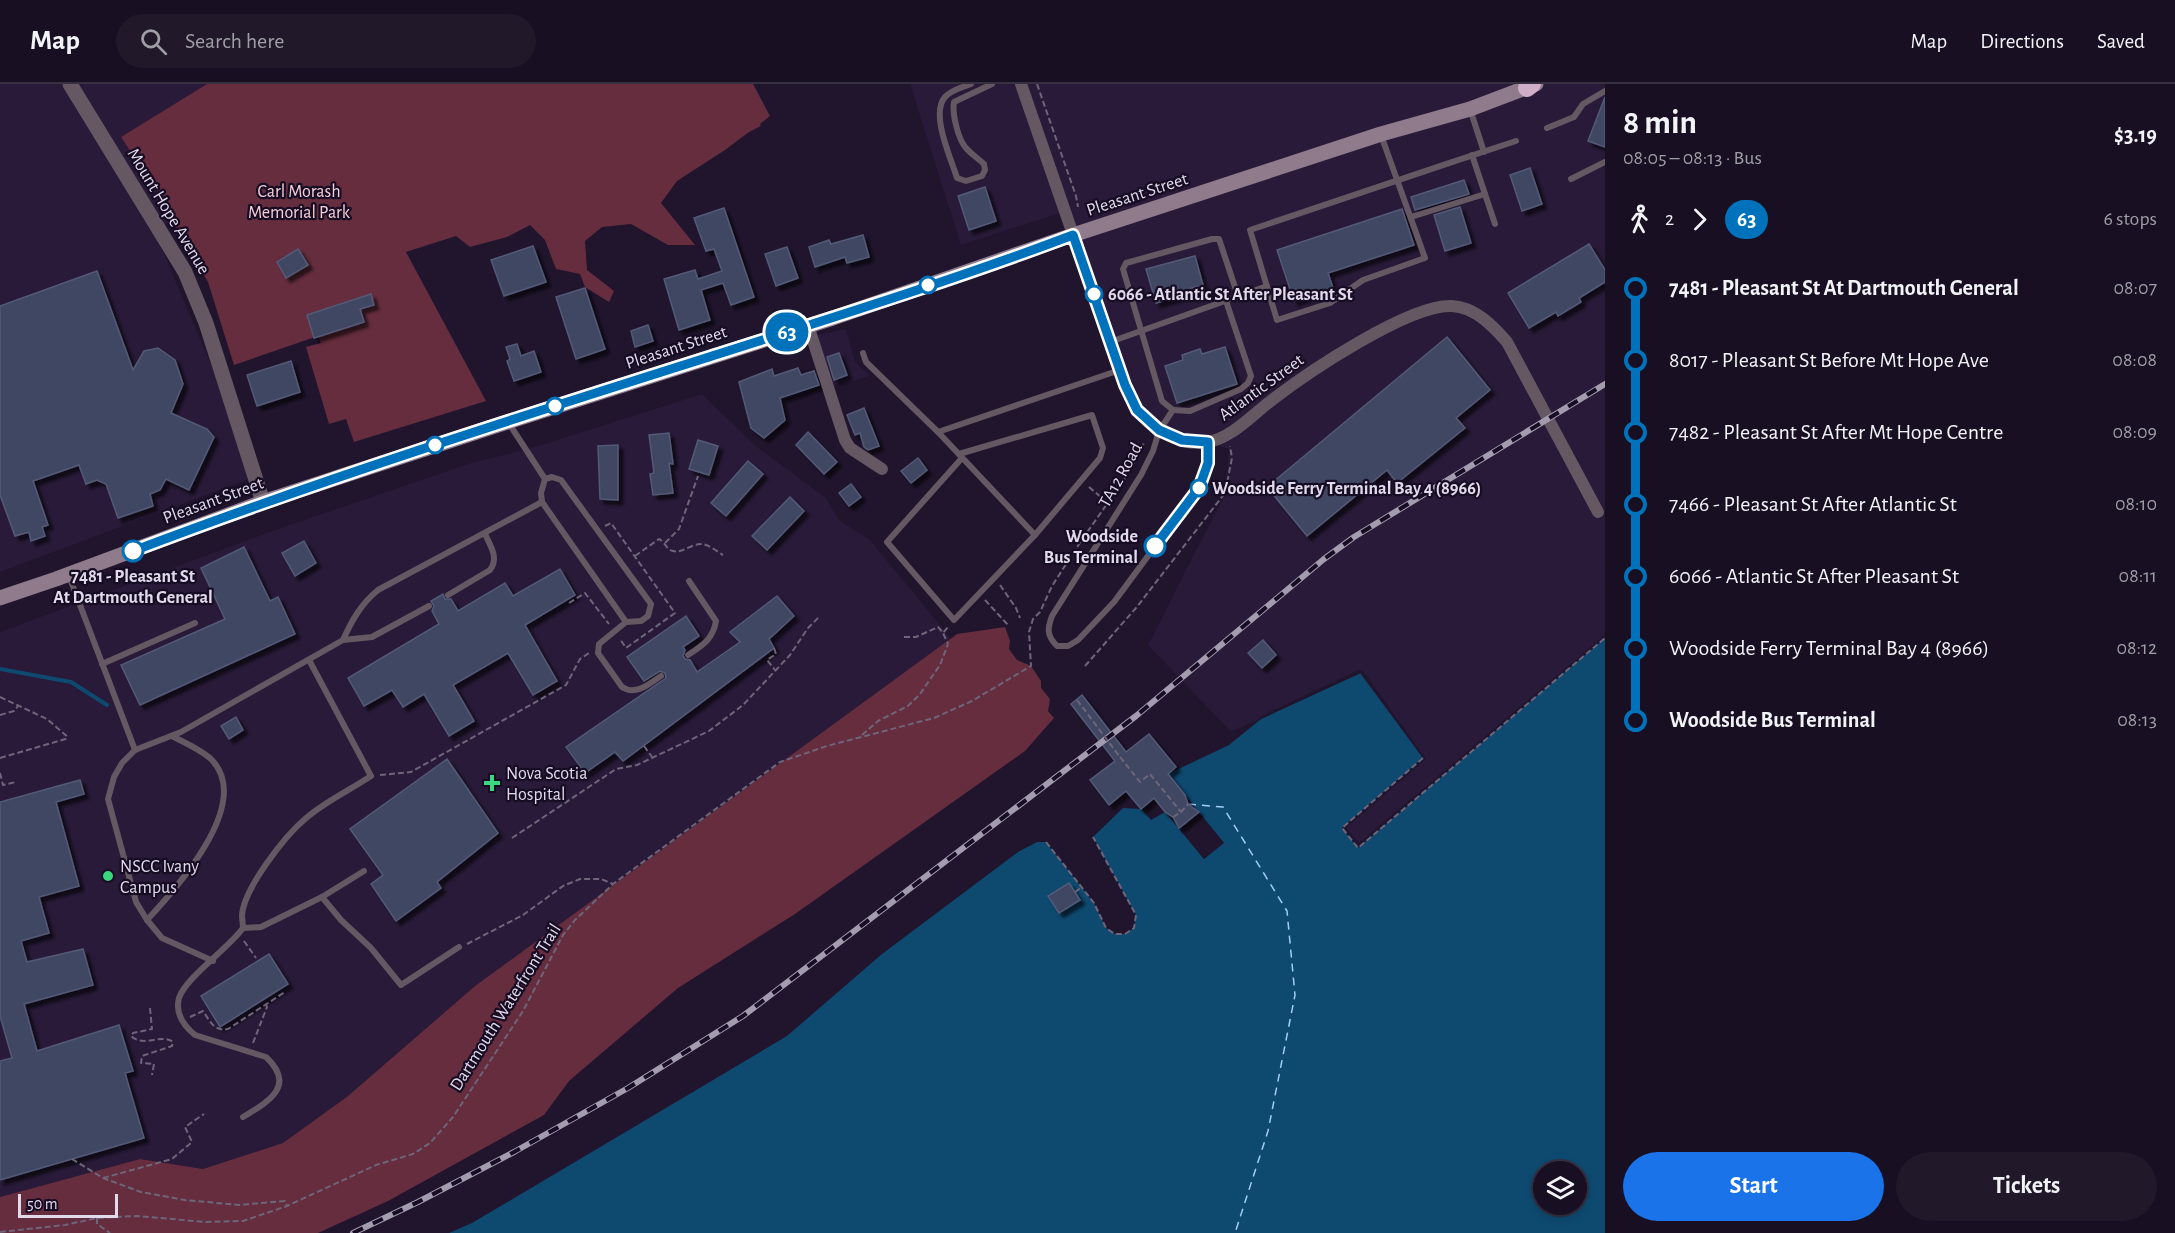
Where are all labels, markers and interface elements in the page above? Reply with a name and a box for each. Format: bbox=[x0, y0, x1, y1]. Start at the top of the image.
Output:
search box bbox=[116, 14, 536, 68]
icon: search bbox=[137, 25, 170, 58]
text: Map bbox=[30, 27, 80, 55]
text: Search here bbox=[185, 30, 284, 52]
text: Map bbox=[1911, 31, 1947, 52]
text: Directions bbox=[1980, 31, 2064, 52]
text: Saved bbox=[2097, 31, 2145, 52]
text: 8 min bbox=[1623, 107, 1697, 140]
text: $3.19 bbox=[2114, 124, 2157, 146]
street label: Mount Hope Avenue bbox=[124, 145, 213, 278]
text: 08:05 – 08:13 · Bus bbox=[1623, 148, 1762, 168]
street label: Pleasant Street bbox=[1084, 170, 1191, 220]
park label: Carl Morash Memorial Park bbox=[248, 183, 351, 222]
icon: walk bbox=[1623, 203, 1656, 236]
icon: forward bbox=[1683, 203, 1716, 236]
text: 2 bbox=[1665, 209, 1674, 229]
text: 63 bbox=[1737, 209, 1756, 230]
text: 6 stops bbox=[2103, 209, 2157, 229]
unlabelled marker bbox=[919, 276, 937, 294]
text: 7481 - Pleasant St At Dartmouth General bbox=[1669, 277, 2019, 299]
text: 08:07 bbox=[2113, 278, 2157, 298]
marker: 6066 - Atlantic St After Pleasant St bbox=[1085, 285, 1103, 303]
place label: 6066 - Atlantic St After Pleasant St bbox=[1108, 286, 1353, 304]
line badge: 63 bbox=[760, 312, 814, 352]
text: 63 bbox=[777, 322, 797, 343]
street label: Pleasant Street bbox=[623, 323, 730, 373]
text: 8017 - Pleasant St Before Mt Hope Ave bbox=[1669, 349, 1989, 371]
text: 08:08 bbox=[2112, 350, 2157, 370]
street label: Atlantic Street bbox=[1216, 351, 1308, 424]
unlabelled marker bbox=[546, 397, 564, 415]
text: 7482 - Pleasant St After Mt Hope Centre bbox=[1669, 421, 2003, 443]
text: 08:09 bbox=[2112, 422, 2157, 442]
unlabelled marker bbox=[426, 436, 444, 454]
street label: TA12 Road bbox=[1096, 440, 1146, 511]
street label: Pleasant Street bbox=[161, 474, 266, 527]
marker: Woodside Ferry Terminal Bay 4 (8966) bbox=[1190, 479, 1208, 497]
place label: Woodside Ferry Terminal Bay 4 (8966) bbox=[1212, 480, 1481, 498]
text: 7466 - Pleasant St After Atlantic St bbox=[1669, 493, 1957, 515]
text: 08:10 bbox=[2115, 494, 2157, 514]
place label: Woodside Bus Terminal bbox=[1044, 528, 1138, 567]
marker: Woodside Bus Terminal bbox=[1144, 535, 1166, 557]
marker: 7481 - Pleasant St At Dartmouth General bbox=[122, 540, 144, 562]
text: 6066 - Atlantic St After Pleasant St bbox=[1669, 565, 1959, 587]
text: 08:11 bbox=[2119, 566, 2157, 586]
place label: 7481 - Pleasant St At Dartmouth General bbox=[53, 568, 213, 607]
text: Woodside Ferry Terminal Bay 4 (8966) bbox=[1669, 637, 1989, 659]
text: 08:12 bbox=[2116, 638, 2157, 658]
text: Woodside Bus Terminal bbox=[1669, 709, 1876, 731]
text: 08:13 bbox=[2117, 710, 2157, 730]
place label: Nova Scotia Hospital bbox=[506, 765, 587, 804]
marker: Nova Scotia Hospital bbox=[483, 774, 501, 792]
place label: NSCC Ivany Campus bbox=[120, 858, 199, 897]
marker: NSCC Ivany Campus bbox=[101, 869, 115, 883]
street label: Dartmouth Waterfront Trail bbox=[447, 921, 565, 1094]
button: Start bbox=[1623, 1152, 1884, 1221]
button: Tickets bbox=[1896, 1152, 2157, 1221]
map controls bbox=[1533, 1161, 1587, 1215]
button: layers bbox=[1533, 1161, 1587, 1215]
scale bar bbox=[18, 1191, 118, 1218]
text: 50 m bbox=[27, 1196, 58, 1212]

